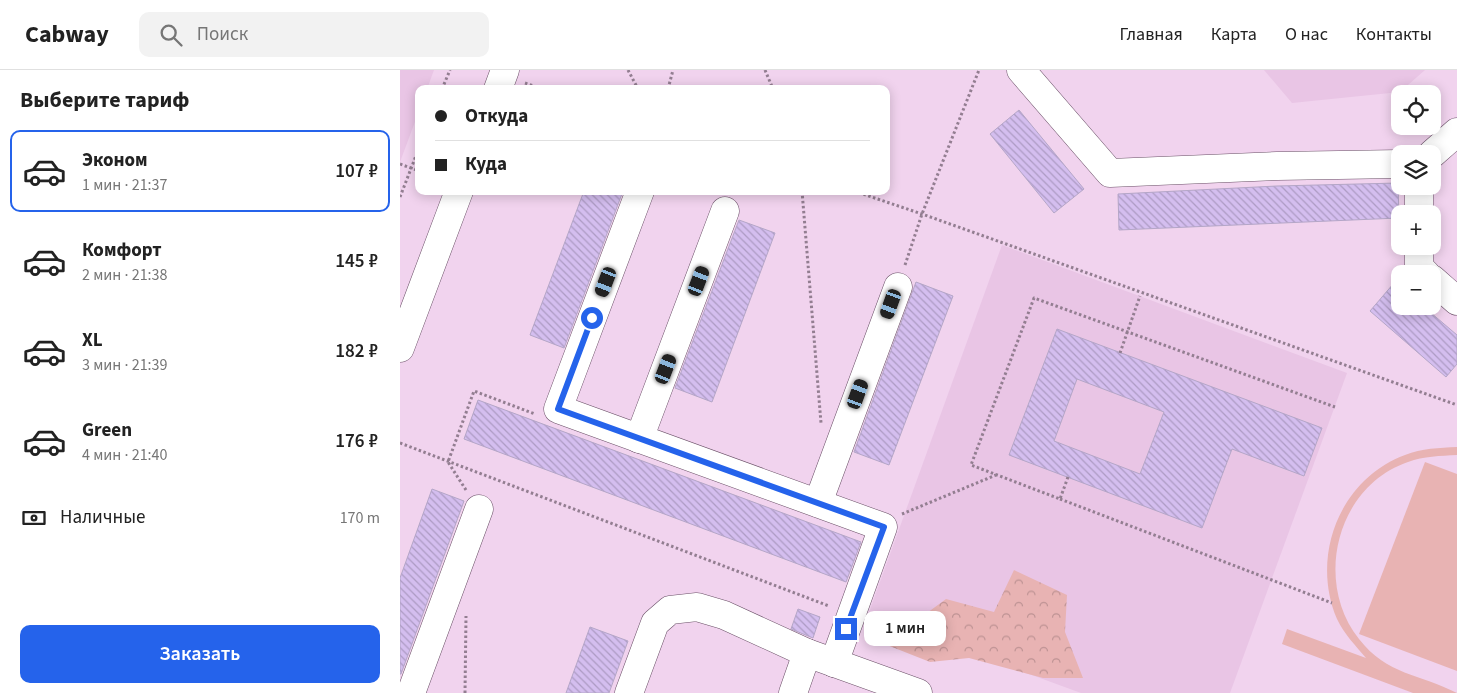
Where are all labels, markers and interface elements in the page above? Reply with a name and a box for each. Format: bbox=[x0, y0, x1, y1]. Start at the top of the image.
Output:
search box bbox=[139, 12, 489, 57]
text: Cabway bbox=[25, 17, 109, 52]
icon: search bbox=[157, 21, 185, 49]
text: Поиск bbox=[197, 21, 248, 48]
text: Главная bbox=[1120, 22, 1183, 47]
text: Карта bbox=[1211, 22, 1257, 47]
text: О нас bbox=[1285, 22, 1328, 47]
text: Контакты bbox=[1356, 22, 1432, 47]
text: Выберите тариф bbox=[20, 84, 190, 116]
map controls bbox=[1391, 85, 1441, 315]
button: locate bbox=[1391, 85, 1441, 135]
text: Откуда bbox=[465, 103, 528, 130]
button: layers bbox=[1391, 145, 1441, 195]
text: Эконом bbox=[82, 147, 148, 174]
icon: car bbox=[22, 149, 67, 194]
text: Куда bbox=[465, 151, 507, 178]
text: 107 ₽ bbox=[335, 158, 378, 185]
text: 1 мин · 21:37 bbox=[82, 174, 168, 196]
button: + bbox=[1391, 205, 1441, 255]
text: Комфорт bbox=[82, 237, 162, 264]
icon: car bbox=[22, 239, 67, 284]
text: 145 ₽ bbox=[335, 248, 378, 275]
text: 2 мин · 21:38 bbox=[82, 264, 168, 286]
car bbox=[686, 264, 711, 298]
car bbox=[593, 265, 618, 299]
button: − bbox=[1391, 265, 1441, 315]
car bbox=[878, 287, 903, 321]
route start bbox=[581, 307, 603, 329]
text: XL bbox=[82, 327, 103, 354]
icon: car bbox=[22, 329, 67, 374]
text: 182 ₽ bbox=[335, 338, 378, 365]
car bbox=[653, 352, 678, 386]
text: 3 мин · 21:39 bbox=[82, 354, 168, 376]
car bbox=[845, 377, 870, 411]
text: Green bbox=[82, 417, 132, 444]
icon: car bbox=[22, 419, 67, 464]
text: 176 ₽ bbox=[335, 428, 378, 455]
text: 4 мин · 21:40 bbox=[82, 444, 168, 466]
icon: cash bbox=[20, 504, 48, 532]
text: Наличные bbox=[60, 504, 145, 531]
text: 170 m bbox=[340, 507, 380, 529]
callout: 1 мин bbox=[864, 612, 946, 646]
text: 1 мин bbox=[885, 617, 925, 639]
route end bbox=[835, 618, 857, 640]
button: Заказать bbox=[20, 625, 380, 683]

